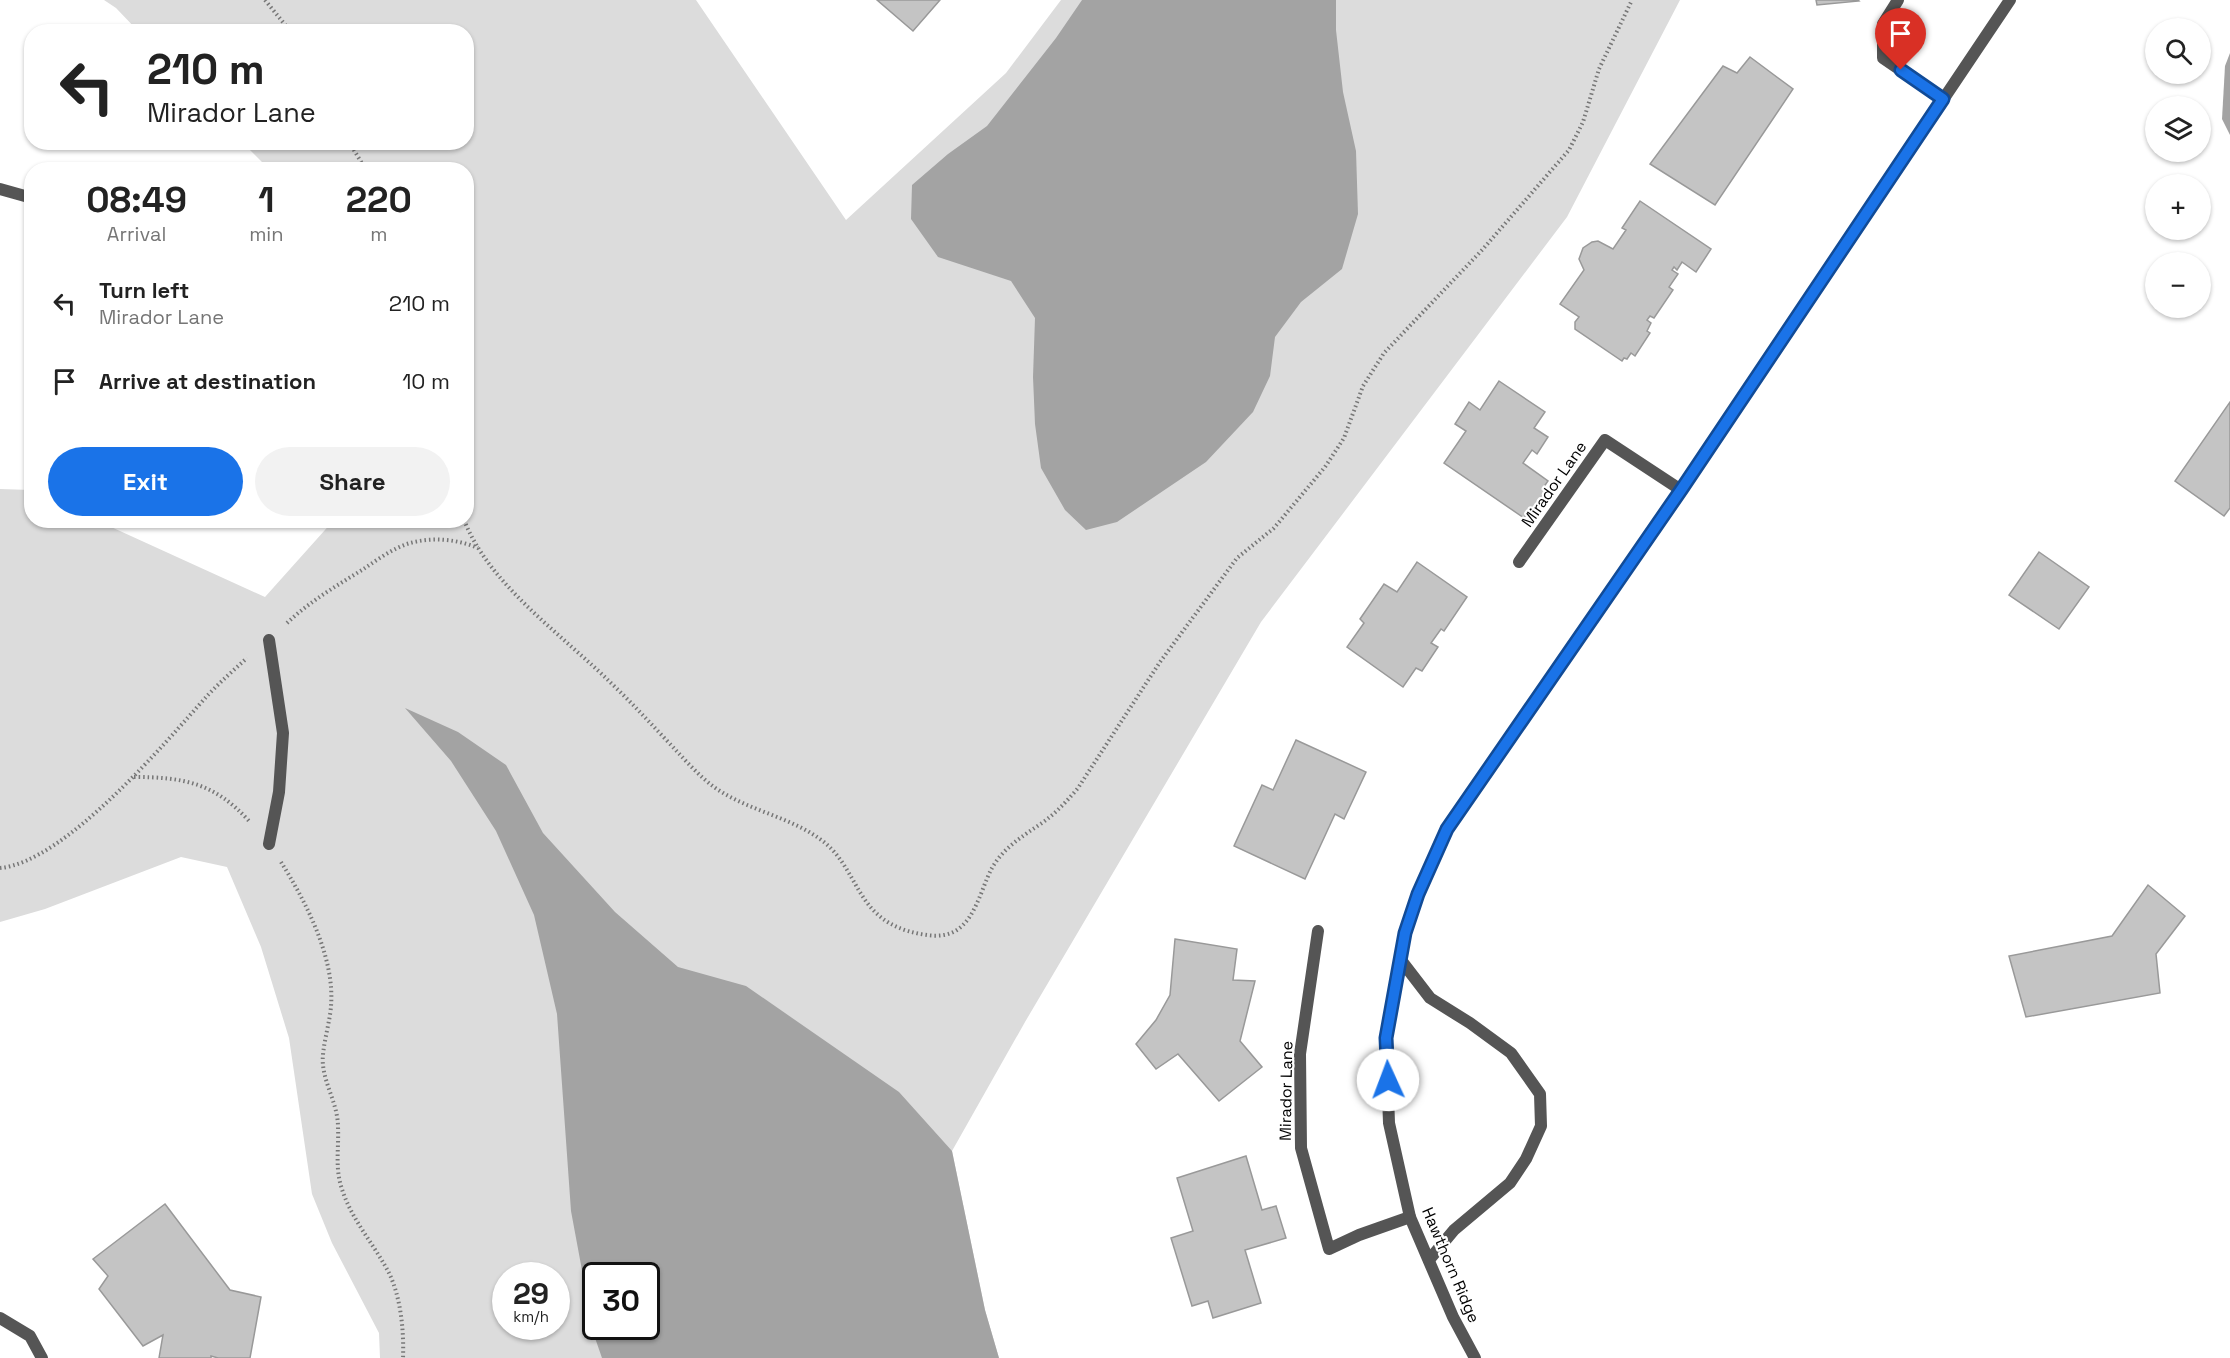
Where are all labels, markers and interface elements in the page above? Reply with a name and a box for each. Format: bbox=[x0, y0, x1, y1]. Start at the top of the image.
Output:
pin bbox=[1875, 8, 1926, 70]
icon: arrive bbox=[1884, 17, 1917, 50]
map controls bbox=[2145, 18, 2211, 318]
button: search bbox=[2145, 18, 2211, 84]
text: 210 m bbox=[147, 43, 265, 96]
icon: left bbox=[48, 48, 126, 126]
text: Mirador Lane bbox=[147, 95, 316, 130]
button: layers bbox=[2145, 96, 2211, 162]
button: + bbox=[2145, 174, 2211, 240]
text: 08:49 bbox=[86, 177, 187, 223]
text: 1 bbox=[258, 177, 274, 223]
text: 220 bbox=[346, 177, 412, 223]
text: Arrival bbox=[107, 221, 166, 247]
text: min bbox=[249, 221, 284, 247]
text: m bbox=[370, 221, 387, 247]
button: − bbox=[2145, 252, 2211, 318]
text: Turn left bbox=[99, 276, 189, 304]
icon: left bbox=[48, 287, 81, 320]
text: 210 m bbox=[389, 289, 450, 317]
text: Mirador Lane bbox=[99, 304, 224, 330]
icon: arrive bbox=[48, 365, 81, 398]
text: Arrive at destination bbox=[99, 367, 316, 395]
text: 10 m bbox=[402, 367, 450, 395]
street label: Mirador Lane bbox=[1517, 437, 1591, 531]
button: Exit bbox=[48, 447, 243, 516]
button: Share bbox=[255, 447, 450, 516]
street label: Mirador Lane bbox=[1275, 1041, 1297, 1141]
position arrow bbox=[1356, 1048, 1420, 1112]
street label: Hawthorn Ridge bbox=[1417, 1204, 1485, 1326]
speed limit sign: 30 bbox=[582, 1262, 660, 1340]
text: 29 bbox=[513, 1274, 549, 1313]
text: km/h bbox=[513, 1307, 549, 1326]

